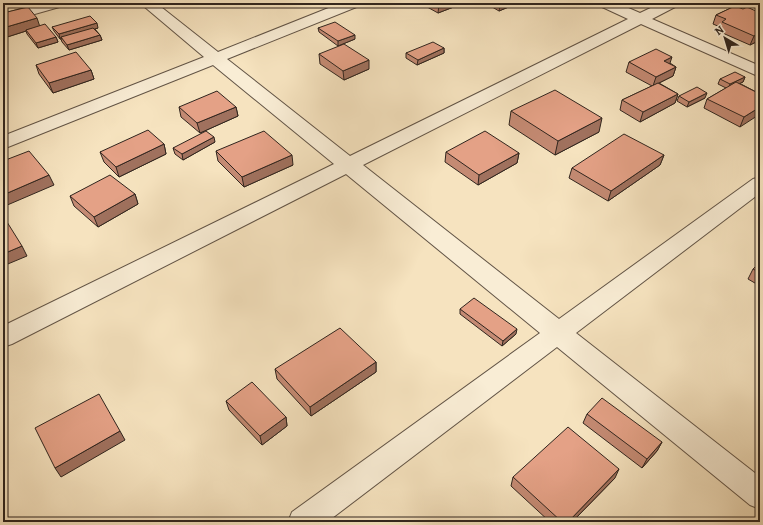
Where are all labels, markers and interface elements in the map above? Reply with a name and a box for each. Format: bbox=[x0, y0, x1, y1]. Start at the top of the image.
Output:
north arrow bbox=[705, 18, 745, 58]
text: N bbox=[711, 22, 727, 39]

